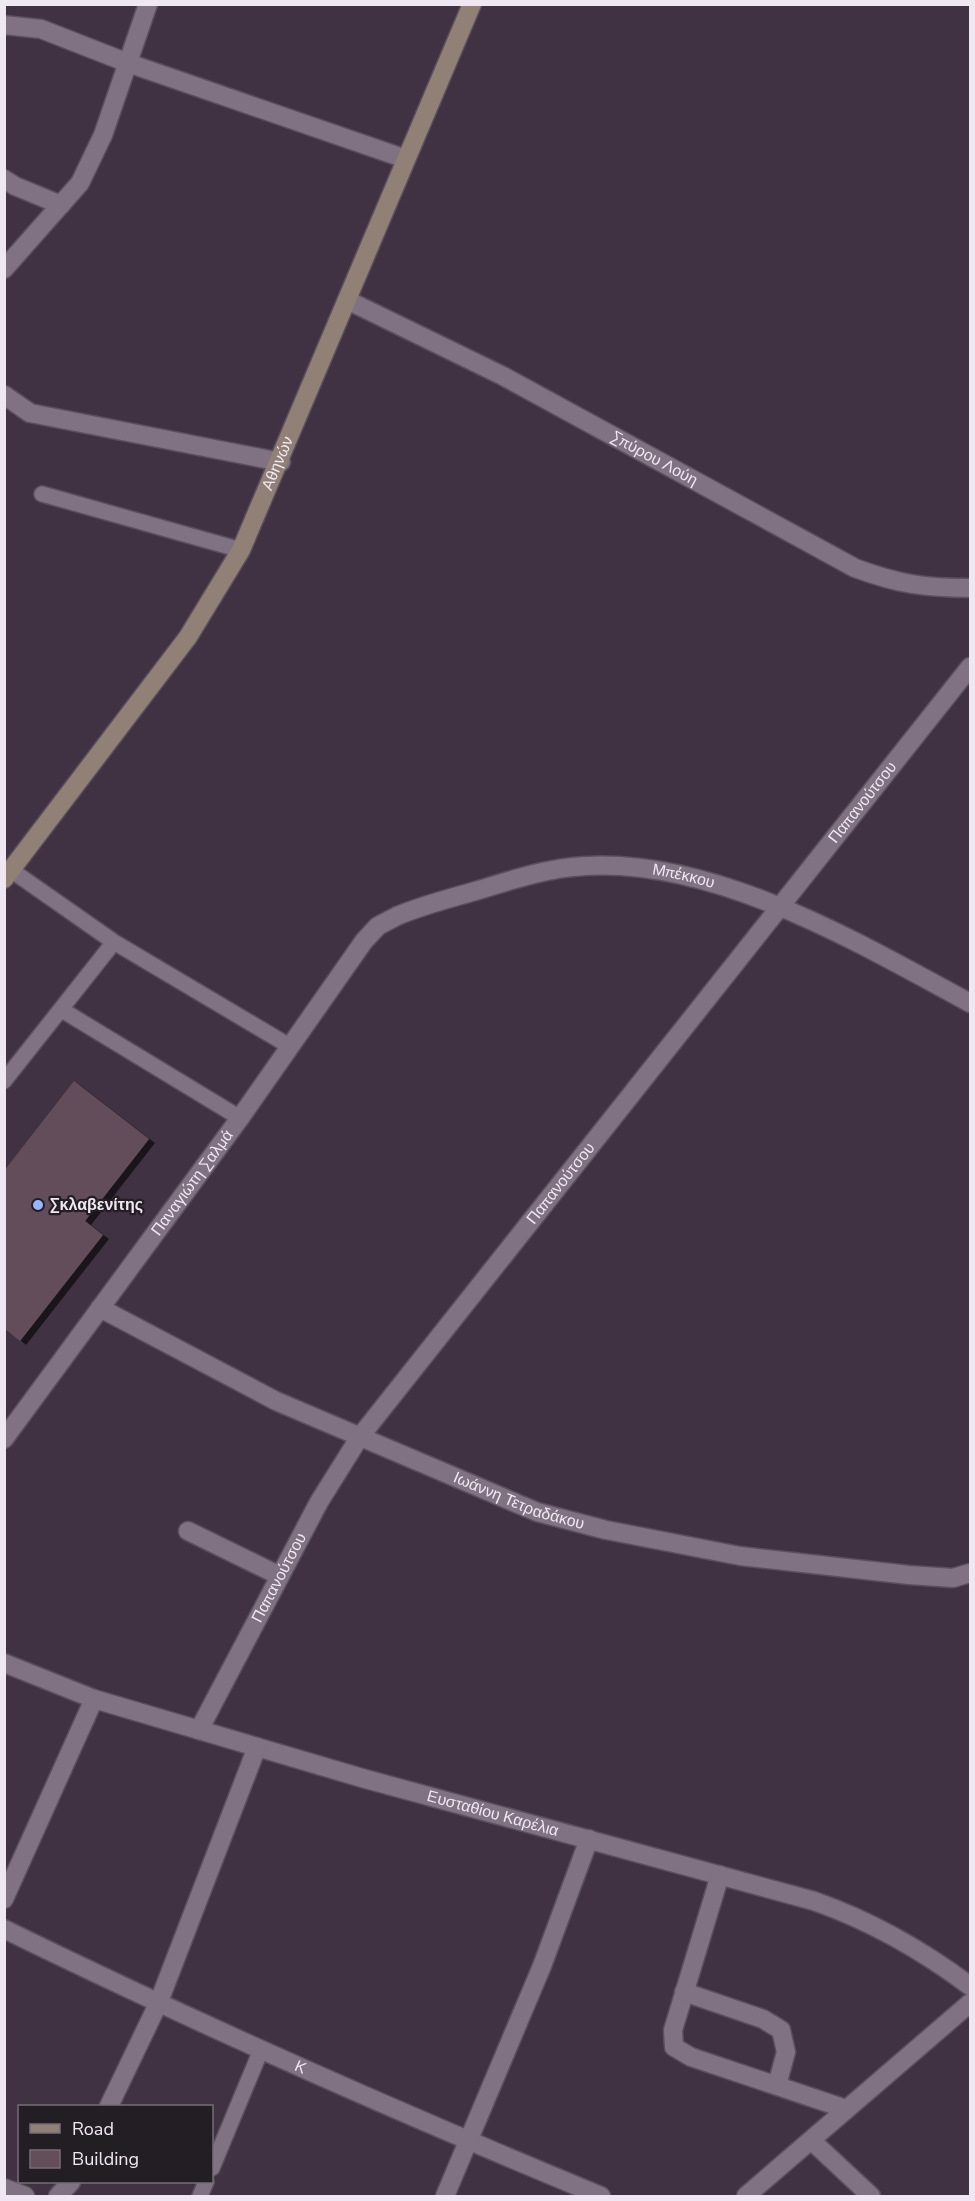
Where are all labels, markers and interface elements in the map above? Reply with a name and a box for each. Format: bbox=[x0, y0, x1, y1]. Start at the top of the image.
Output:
street label: Σπύρου Λούη bbox=[607, 426, 702, 491]
street label: Αθηνών bbox=[256, 433, 299, 494]
street label: Παπανούτσου bbox=[823, 757, 902, 848]
street label: Μπέκκου bbox=[651, 858, 717, 894]
street label: Παναγιώτη Σαλμά bbox=[146, 1125, 239, 1240]
street label: Παπανούτσου bbox=[521, 1138, 600, 1229]
place label: Σκλαβενίτης bbox=[50, 1194, 143, 1216]
marker: Σκλαβενίτης bbox=[31, 1198, 45, 1212]
street label: Ιωάννη Τετραδάκου bbox=[450, 1467, 587, 1535]
street label: Παπανούτσου bbox=[246, 1529, 312, 1627]
street label: Ευσταθίου Καρέλια bbox=[425, 1785, 561, 1842]
street label: Κ bbox=[291, 2055, 310, 2080]
legend bbox=[18, 2105, 213, 2183]
text: Road bbox=[72, 2117, 114, 2141]
text: Building bbox=[72, 2147, 139, 2171]

